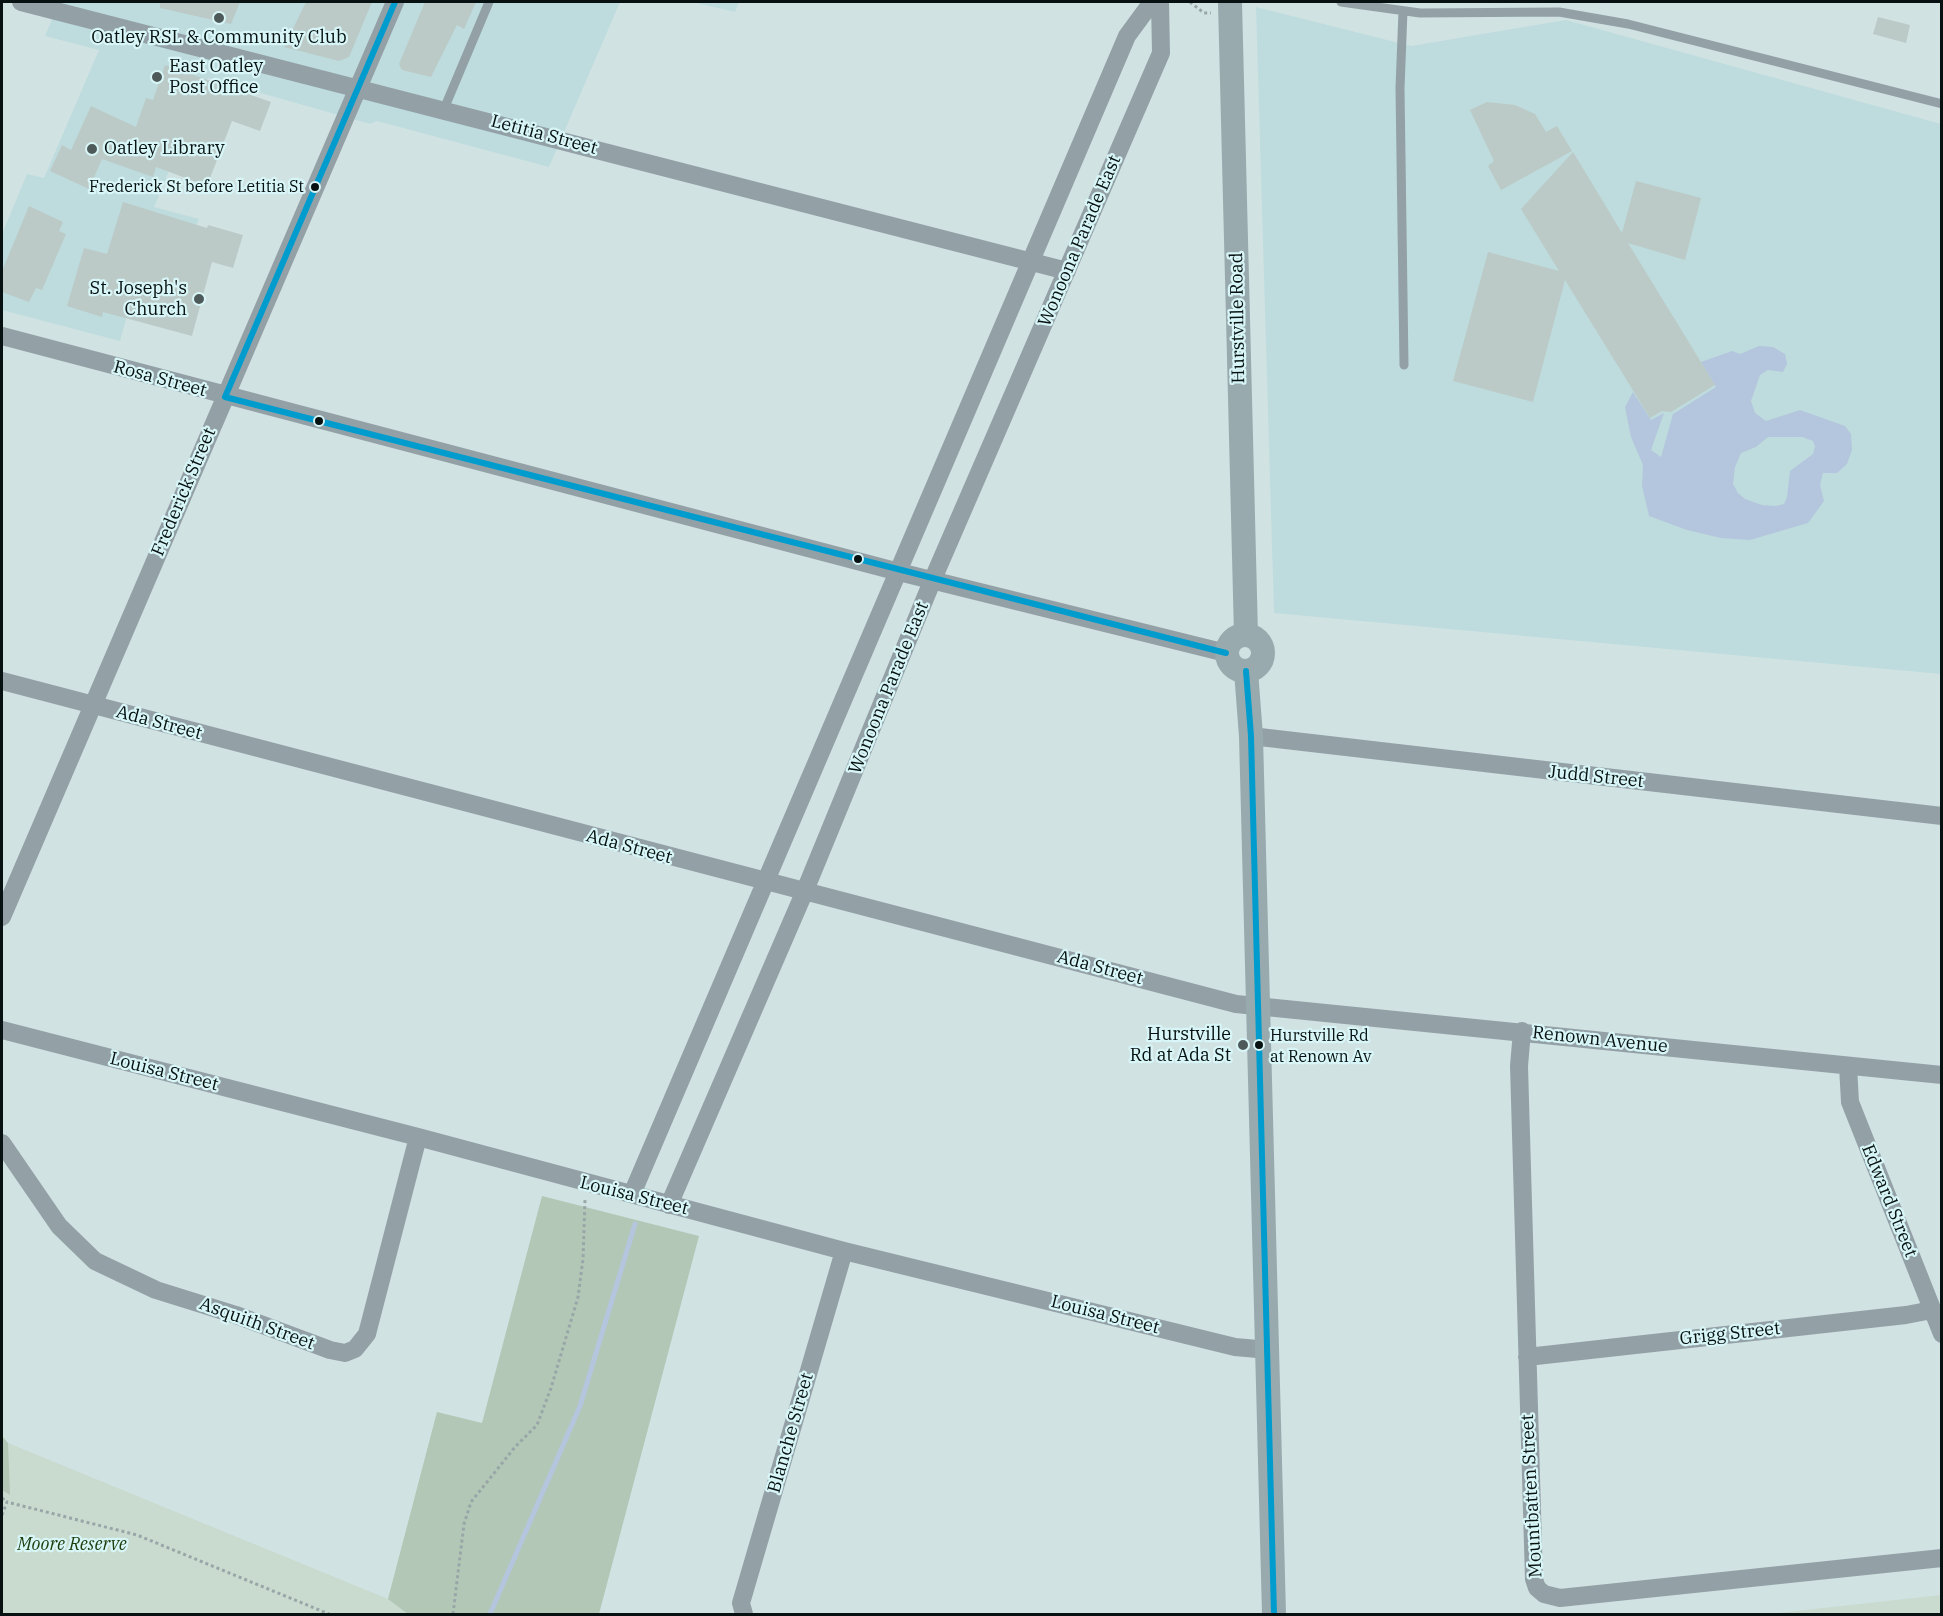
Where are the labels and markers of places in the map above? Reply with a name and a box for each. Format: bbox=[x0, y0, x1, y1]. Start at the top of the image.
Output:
marker: Oatley RSL & Community Club bbox=[212, 11, 226, 25]
place label: Oatley RSL & Community Club bbox=[91, 27, 347, 49]
place label: East Oatley Post Office bbox=[169, 56, 263, 98]
marker: East Oatley Post Office bbox=[150, 70, 164, 84]
place label: Oatley Library bbox=[104, 138, 225, 160]
marker: Oatley Library bbox=[85, 142, 99, 156]
place label: Frederick St before Letitia St bbox=[89, 177, 304, 197]
marker: Frederick St before Letitia St bbox=[309, 181, 321, 193]
place label: St. Joseph's Church bbox=[90, 278, 187, 320]
marker: St. Joseph's Church bbox=[192, 292, 206, 306]
unlabelled marker bbox=[313, 415, 325, 427]
unlabelled marker bbox=[852, 553, 864, 565]
place label: Hurstville Rd at Ada St bbox=[1130, 1024, 1231, 1066]
place label: Hurstville Rd at Renown Av bbox=[1270, 1026, 1372, 1064]
marker: Hurstville Rd at Ada St bbox=[1236, 1038, 1250, 1052]
marker: Hurstville Rd at Renown Av bbox=[1253, 1039, 1265, 1051]

